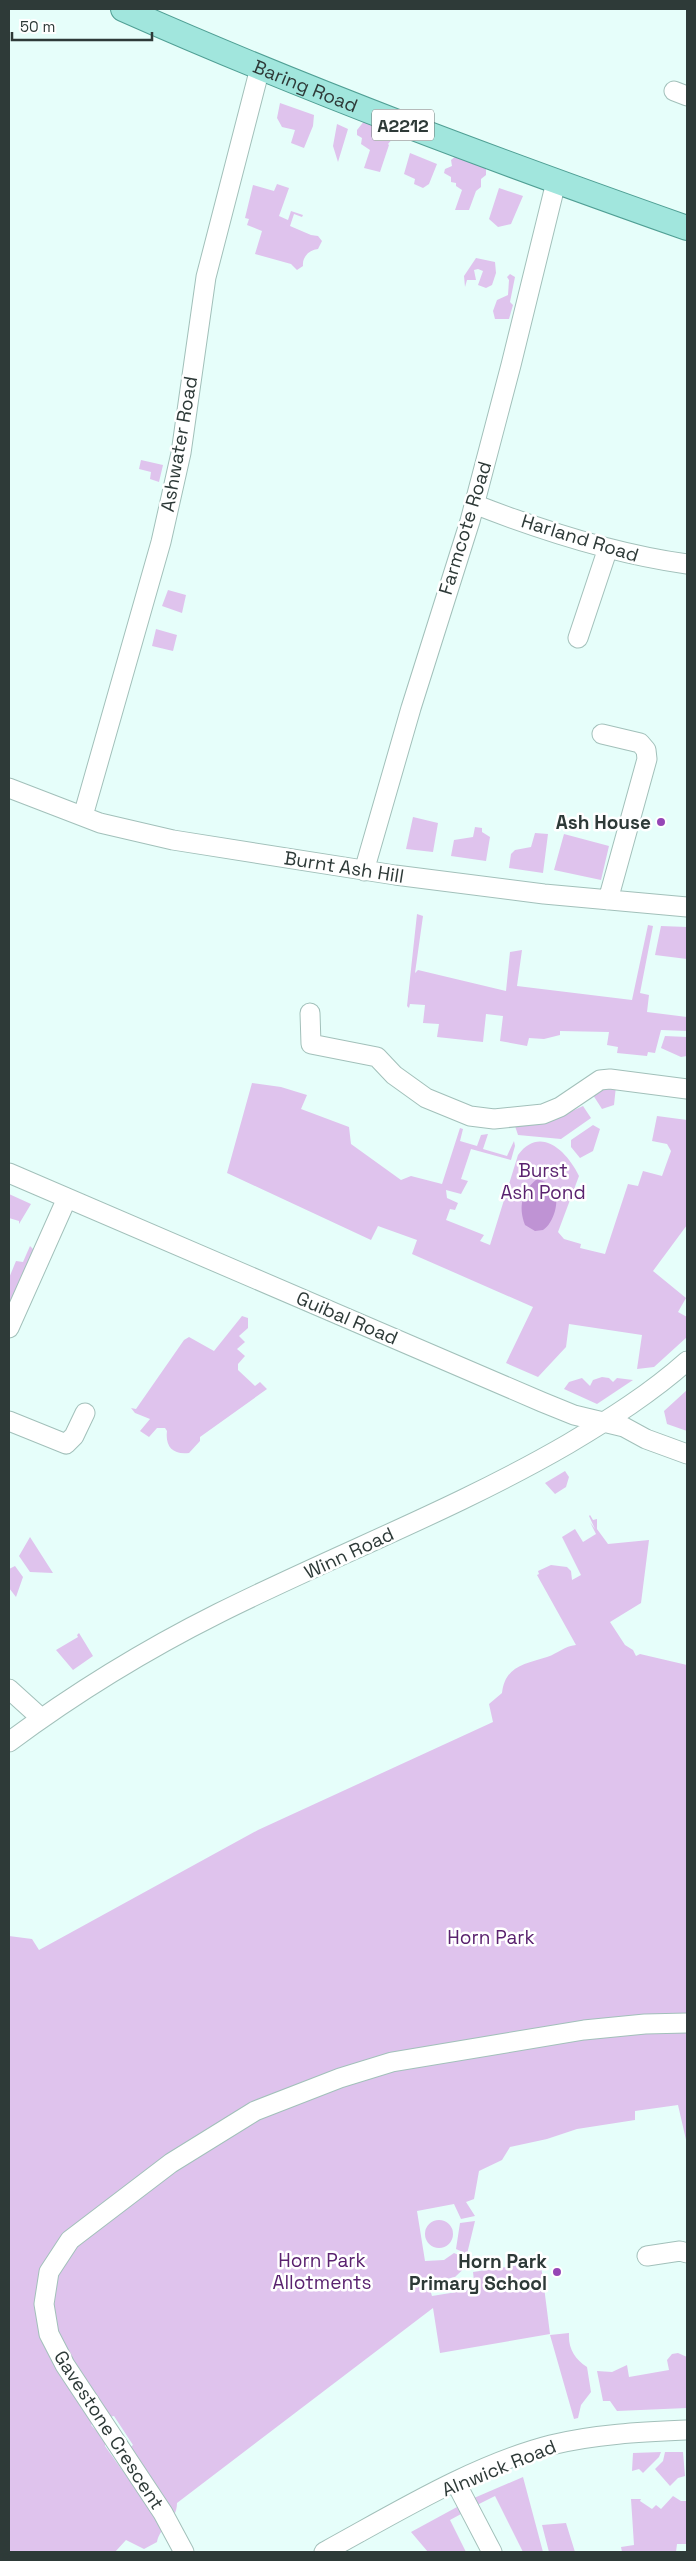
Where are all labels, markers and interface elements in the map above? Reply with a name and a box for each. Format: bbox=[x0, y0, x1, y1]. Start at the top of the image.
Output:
scale bar bbox=[12, 10, 152, 42]
text: 50 m bbox=[20, 17, 55, 36]
street label: Baring Road bbox=[249, 53, 362, 118]
road number: A2212 bbox=[372, 110, 434, 140]
street label: Ashwater Road bbox=[155, 374, 203, 514]
street label: Farmcote Road bbox=[433, 458, 497, 598]
street label: Harland Road bbox=[518, 508, 642, 568]
place label: Ash House bbox=[556, 810, 651, 835]
marker: Ash House bbox=[655, 816, 667, 828]
street label: Burnt Ash Hill bbox=[282, 845, 406, 889]
park label: Burst Ash Pond bbox=[500, 1158, 586, 1205]
street label: Guibal Road bbox=[292, 1285, 402, 1351]
street label: Winn Road bbox=[300, 1521, 398, 1585]
park label: Horn Park bbox=[447, 1925, 535, 1950]
park label: Horn Park Allotments bbox=[272, 2248, 372, 2295]
place label: Horn Park Primary School bbox=[409, 2249, 547, 2296]
marker: Horn Park Primary School bbox=[551, 2266, 563, 2278]
street label: Gavestone Crescent bbox=[48, 2346, 170, 2514]
street label: Alnwick Road bbox=[438, 2434, 560, 2502]

